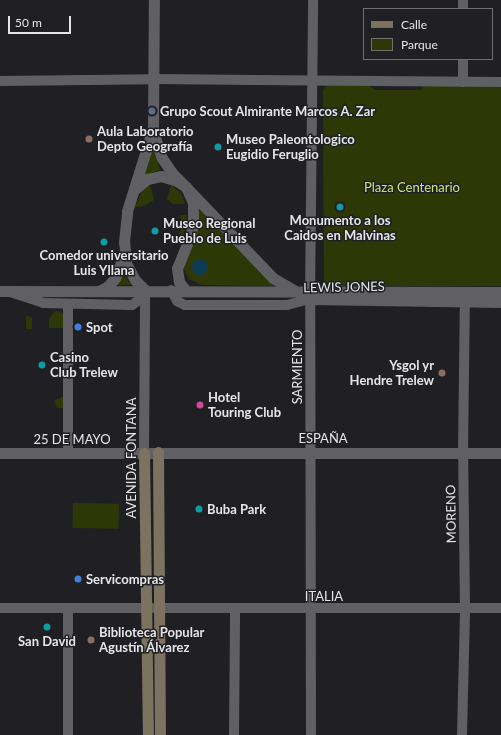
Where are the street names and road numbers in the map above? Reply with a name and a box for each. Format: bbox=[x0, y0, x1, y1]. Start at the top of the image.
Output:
street label: LEWIS JONES bbox=[303, 278, 385, 296]
street label: SARMIENTO bbox=[289, 330, 305, 404]
street label: AVENIDA FONTANA bbox=[123, 397, 139, 519]
street label: ESPAÑA bbox=[298, 430, 348, 446]
street label: 25 DE MAYO bbox=[33, 431, 111, 447]
street label: MORENO bbox=[443, 485, 459, 543]
street label: ITALIA bbox=[305, 588, 343, 604]

